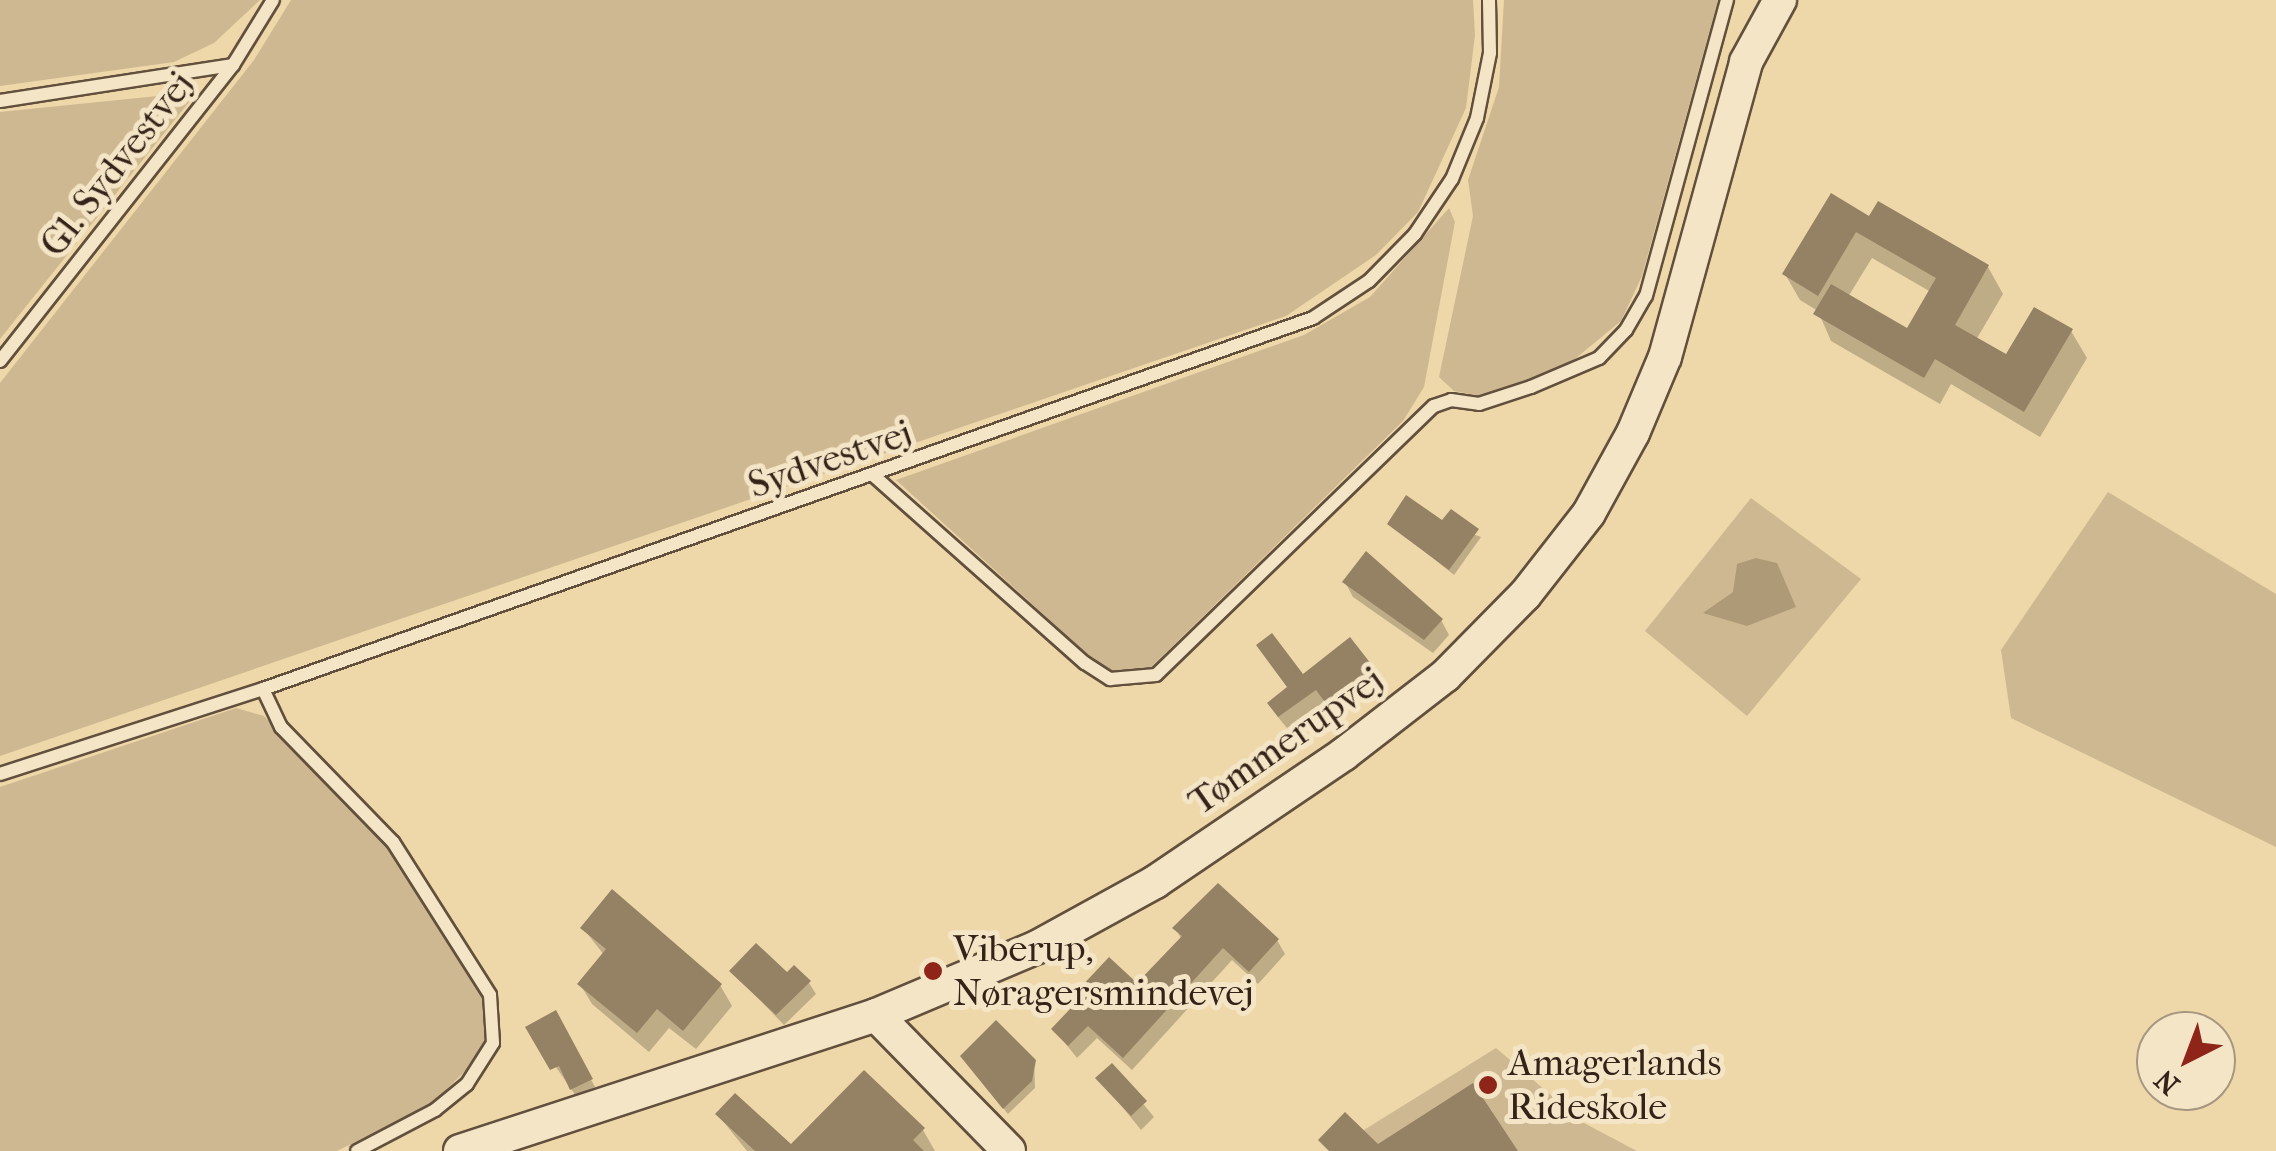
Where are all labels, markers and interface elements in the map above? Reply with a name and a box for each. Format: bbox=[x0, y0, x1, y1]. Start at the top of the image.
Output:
street label: Gl. Sydvestvej bbox=[31, 62, 203, 266]
street label: Sydvestvej bbox=[742, 410, 918, 508]
street label: Tømmerupvej bbox=[1180, 657, 1392, 825]
place label: Viberup, Nøragersmindevej bbox=[953, 926, 1254, 1016]
marker: Viberup, Nøragersmindevej bbox=[922, 960, 944, 982]
north arrow bbox=[2136, 1011, 2236, 1111]
place label: Amagerlands Rideskole bbox=[1508, 1040, 1722, 1130]
text: N bbox=[2148, 1063, 2186, 1102]
marker: Amagerlands Rideskole bbox=[1477, 1074, 1499, 1096]

